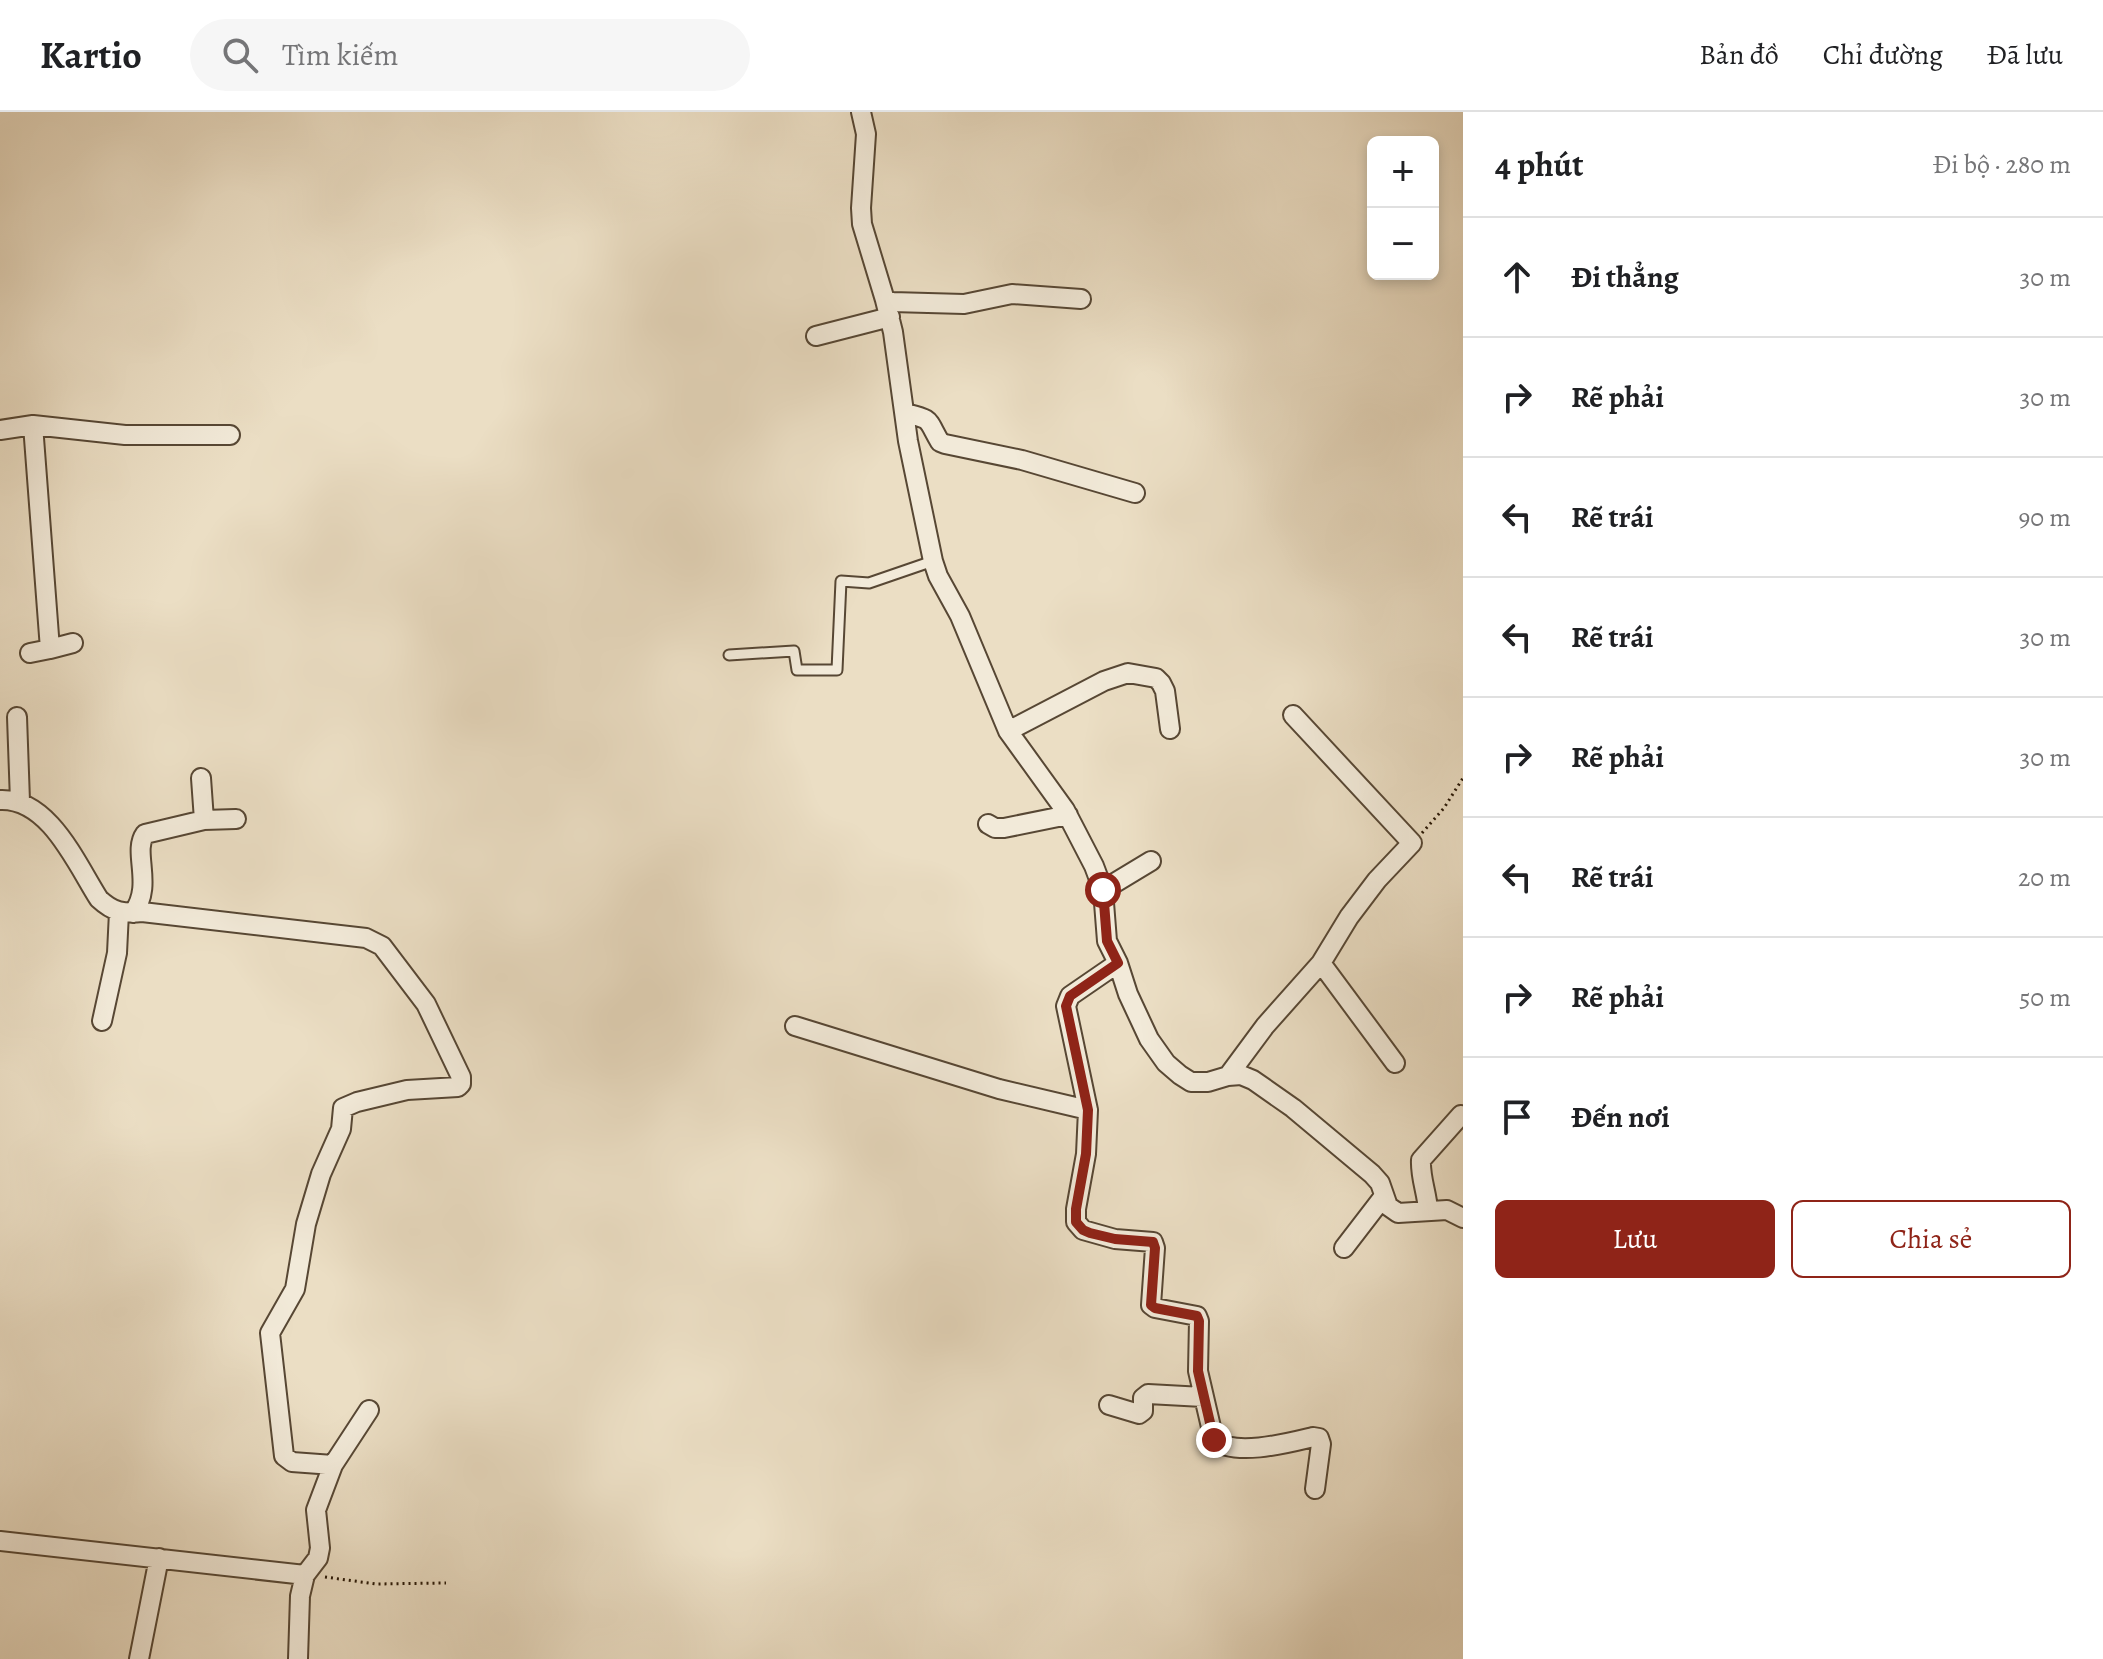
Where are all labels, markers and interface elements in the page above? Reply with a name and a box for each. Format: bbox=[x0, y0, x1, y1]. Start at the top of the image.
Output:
search box bbox=[190, 19, 750, 91]
text: Kartio bbox=[40, 29, 142, 81]
icon: search bbox=[218, 33, 262, 77]
text: Tìm kiếm bbox=[282, 35, 399, 75]
text: Bản đồ bbox=[1699, 36, 1779, 74]
text: Chỉ đường bbox=[1823, 36, 1943, 74]
text: Đã lưu bbox=[1987, 36, 2063, 74]
map controls bbox=[1367, 136, 1439, 280]
button: + bbox=[1367, 136, 1439, 208]
text: 4 phút bbox=[1495, 141, 1583, 188]
text: Đi bộ · 280 m bbox=[1933, 147, 2071, 182]
button: − bbox=[1367, 208, 1439, 280]
icon: ahead bbox=[1495, 255, 1539, 299]
text: Đi thẳng bbox=[1571, 257, 1679, 297]
text: 30 m bbox=[2020, 260, 2071, 295]
icon: right bbox=[1495, 375, 1539, 419]
text: Rẽ phải bbox=[1571, 377, 1664, 417]
text: 30 m bbox=[2020, 380, 2071, 415]
icon: left bbox=[1495, 495, 1539, 539]
text: Rẽ trái bbox=[1571, 497, 1654, 537]
text: 90 m bbox=[2019, 500, 2071, 535]
icon: left bbox=[1495, 615, 1539, 659]
text: Rẽ trái bbox=[1571, 617, 1654, 657]
text: 30 m bbox=[2020, 620, 2071, 655]
icon: right bbox=[1495, 735, 1539, 779]
text: Rẽ phải bbox=[1571, 737, 1664, 777]
text: 30 m bbox=[2020, 740, 2071, 775]
icon: left bbox=[1495, 855, 1539, 899]
text: Rẽ trái bbox=[1571, 857, 1654, 897]
text: 20 m bbox=[2018, 860, 2071, 895]
route start bbox=[1085, 872, 1121, 908]
icon: right bbox=[1495, 975, 1539, 1019]
text: Rẽ phải bbox=[1571, 977, 1664, 1017]
text: 50 m bbox=[2019, 980, 2071, 1015]
icon: arrive bbox=[1495, 1095, 1539, 1139]
text: Đến nơi bbox=[1571, 1097, 1670, 1137]
button: Lưu bbox=[1495, 1200, 1775, 1278]
button: Chia sẻ bbox=[1791, 1200, 2071, 1278]
route end bbox=[1196, 1422, 1232, 1458]

